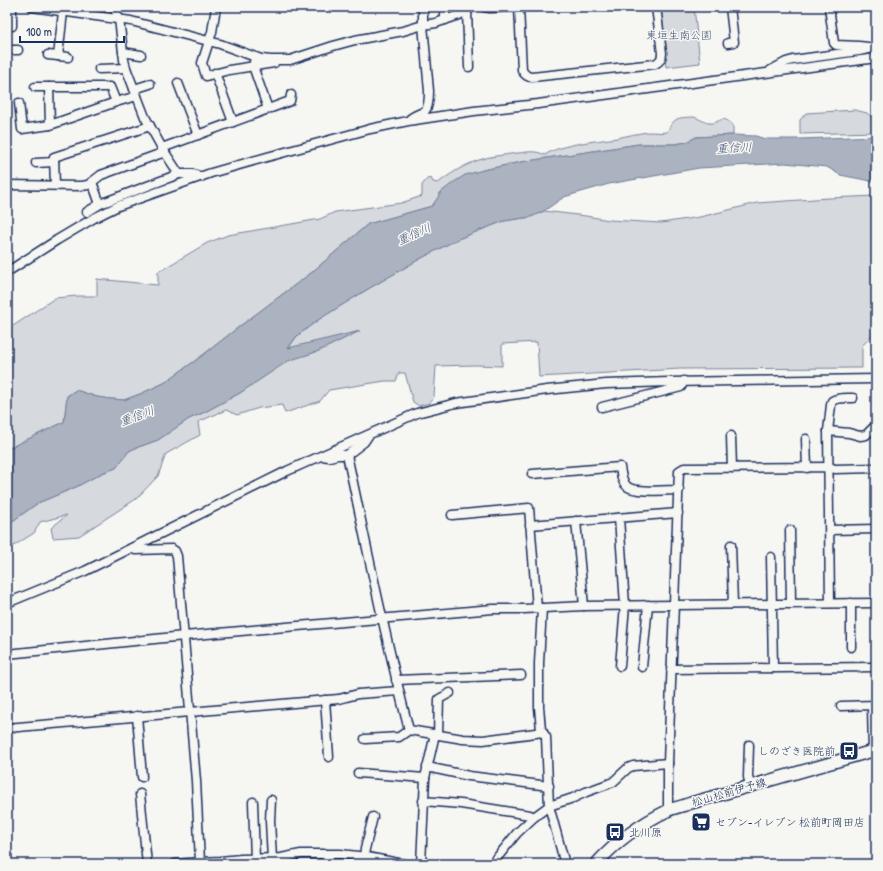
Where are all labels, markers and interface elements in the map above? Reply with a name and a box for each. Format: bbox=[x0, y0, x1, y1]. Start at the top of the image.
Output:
scale bar bbox=[20, 18, 124, 44]
text: 100 m bbox=[26, 23, 52, 40]
park label: 東垣生南公園 bbox=[646, 28, 712, 42]
water label: 重信川 bbox=[716, 138, 752, 157]
water label: 重信川 bbox=[394, 218, 434, 249]
water label: 重信川 bbox=[117, 401, 157, 430]
bus stop icon: しのざき医院前 bbox=[838, 740, 860, 762]
place label: しのざき医院前 bbox=[758, 744, 835, 758]
street label: 松山松前伊予線 bbox=[690, 775, 768, 809]
supermarket icon: セブン-イレブン 松前町岡田店 bbox=[690, 811, 712, 833]
place label: セブン-イレブン 松前町岡田店 bbox=[715, 815, 865, 829]
bus stop icon: 北川原 bbox=[604, 821, 626, 843]
place label: 北川原 bbox=[629, 825, 662, 839]

